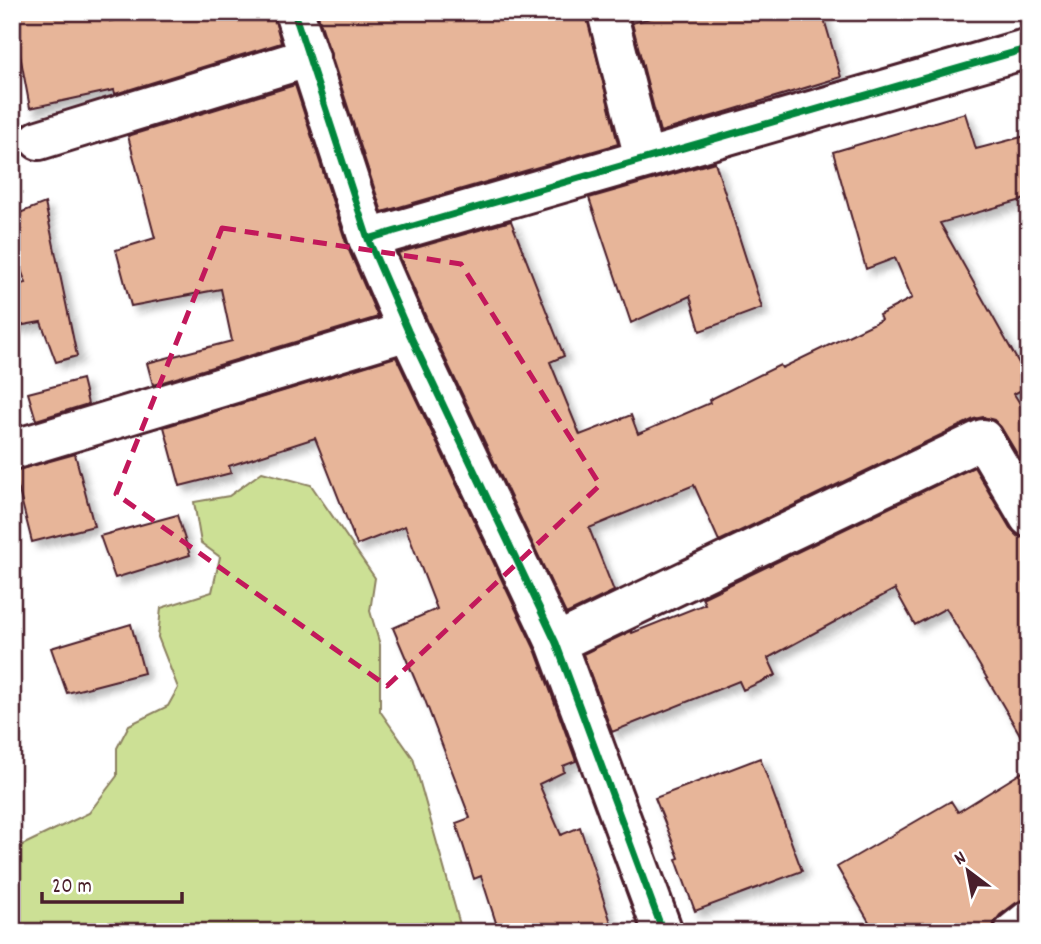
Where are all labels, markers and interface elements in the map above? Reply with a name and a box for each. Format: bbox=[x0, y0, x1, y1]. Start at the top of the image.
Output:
north arrow bbox=[932, 836, 1002, 906]
text: N bbox=[950, 846, 972, 873]
scale bar bbox=[42, 860, 182, 904]
text: 20 m bbox=[52, 873, 92, 903]

